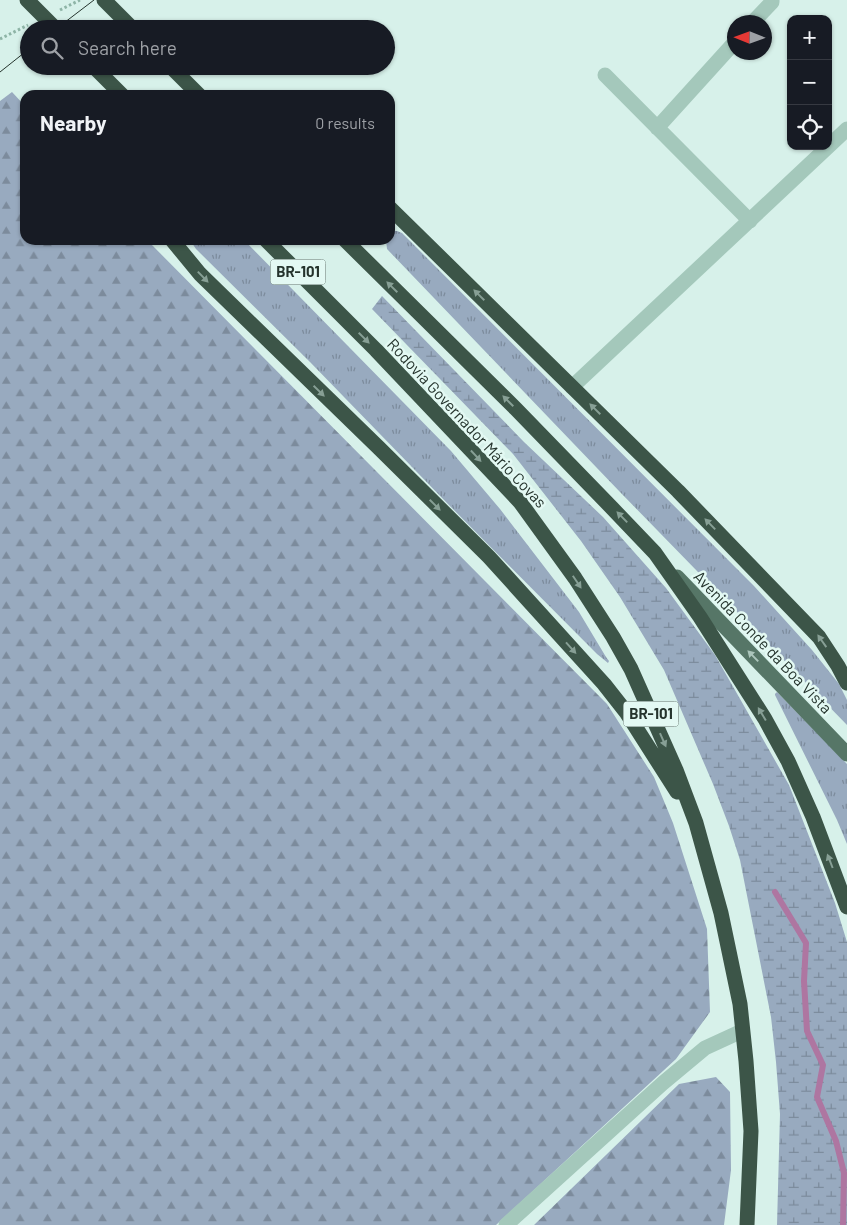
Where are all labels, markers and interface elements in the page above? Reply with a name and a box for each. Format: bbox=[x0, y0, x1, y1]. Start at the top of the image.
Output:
north arrow bbox=[727, 15, 772, 60]
map controls bbox=[787, 15, 832, 150]
button: + bbox=[787, 15, 832, 60]
search box bbox=[20, 20, 395, 75]
icon: search bbox=[38, 34, 66, 62]
text: Search here bbox=[78, 36, 177, 59]
button: − bbox=[787, 60, 832, 105]
button: locate bbox=[787, 105, 832, 150]
text: Nearby bbox=[40, 110, 106, 135]
text: 0 results bbox=[315, 113, 375, 132]
road number: BR-101 bbox=[270, 260, 326, 284]
one-way arrow bbox=[197, 271, 209, 283]
one-way arrow bbox=[387, 281, 399, 293]
one-way arrow bbox=[473, 289, 485, 301]
one-way arrow bbox=[358, 332, 370, 344]
street label: Rodovia Governador Mário Covas bbox=[384, 334, 551, 511]
one-way arrow bbox=[313, 384, 325, 396]
one-way arrow bbox=[502, 396, 514, 408]
one-way arrow bbox=[589, 403, 601, 415]
one-way arrow bbox=[470, 449, 482, 461]
one-way arrow bbox=[429, 498, 441, 510]
one-way arrow bbox=[616, 512, 628, 524]
one-way arrow bbox=[704, 518, 716, 530]
street label: Avenida Conde da Boa Vista bbox=[690, 566, 836, 717]
one-way arrow bbox=[572, 576, 582, 589]
one-way arrow bbox=[817, 634, 827, 648]
one-way arrow bbox=[565, 641, 577, 653]
one-way arrow bbox=[747, 650, 759, 662]
road number: BR-101 bbox=[624, 702, 678, 726]
one-way arrow bbox=[757, 708, 766, 721]
one-way arrow bbox=[659, 733, 667, 747]
one-way arrow bbox=[826, 854, 833, 869]

